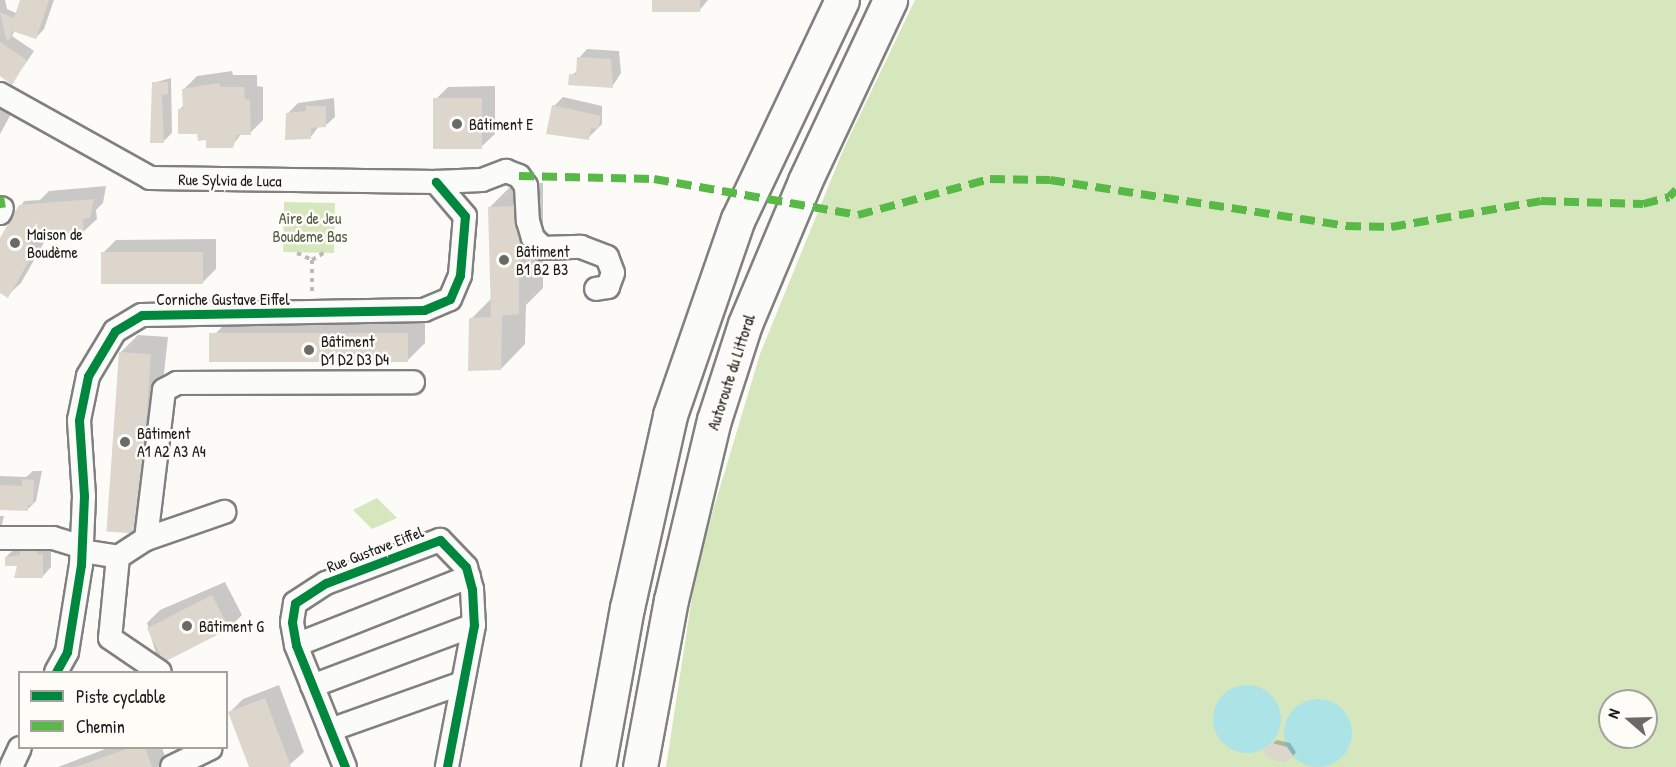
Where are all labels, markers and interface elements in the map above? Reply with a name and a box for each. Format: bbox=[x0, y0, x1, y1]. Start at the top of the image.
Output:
place label: Bâtiment E bbox=[469, 114, 533, 134]
marker: Bâtiment E bbox=[450, 117, 464, 131]
street label: Rue Sylvia de Luca bbox=[178, 170, 282, 190]
park label: Aire de Jeu Boudeme Bas bbox=[272, 208, 348, 246]
place label: Maison de Boudème bbox=[27, 224, 83, 262]
marker: Maison de Boudème bbox=[8, 236, 22, 250]
place label: Bâtiment B1 B2 B3 bbox=[516, 241, 569, 279]
marker: Bâtiment B1 B2 B3 bbox=[497, 253, 511, 267]
street label: Corniche Gustave Eiffel bbox=[156, 289, 290, 309]
street label: Autoroute du Littoral bbox=[703, 312, 759, 432]
place label: Bâtiment D1 D2 D3 D4 bbox=[321, 331, 389, 369]
marker: Bâtiment D1 D2 D3 D4 bbox=[302, 343, 316, 357]
place label: Bâtiment A1 A2 A3 A4 bbox=[137, 423, 206, 461]
marker: Bâtiment A1 A2 A3 A4 bbox=[118, 435, 132, 449]
street label: Rue Gustave Eiffel bbox=[324, 522, 426, 576]
place label: Bâtiment G bbox=[199, 616, 264, 636]
marker: Bâtiment G bbox=[180, 619, 194, 633]
legend bbox=[18, 671, 228, 749]
text: Piste cyclable bbox=[76, 684, 166, 709]
north arrow bbox=[1598, 689, 1658, 749]
text: N bbox=[1601, 706, 1625, 721]
text: Chemin bbox=[76, 714, 125, 739]

